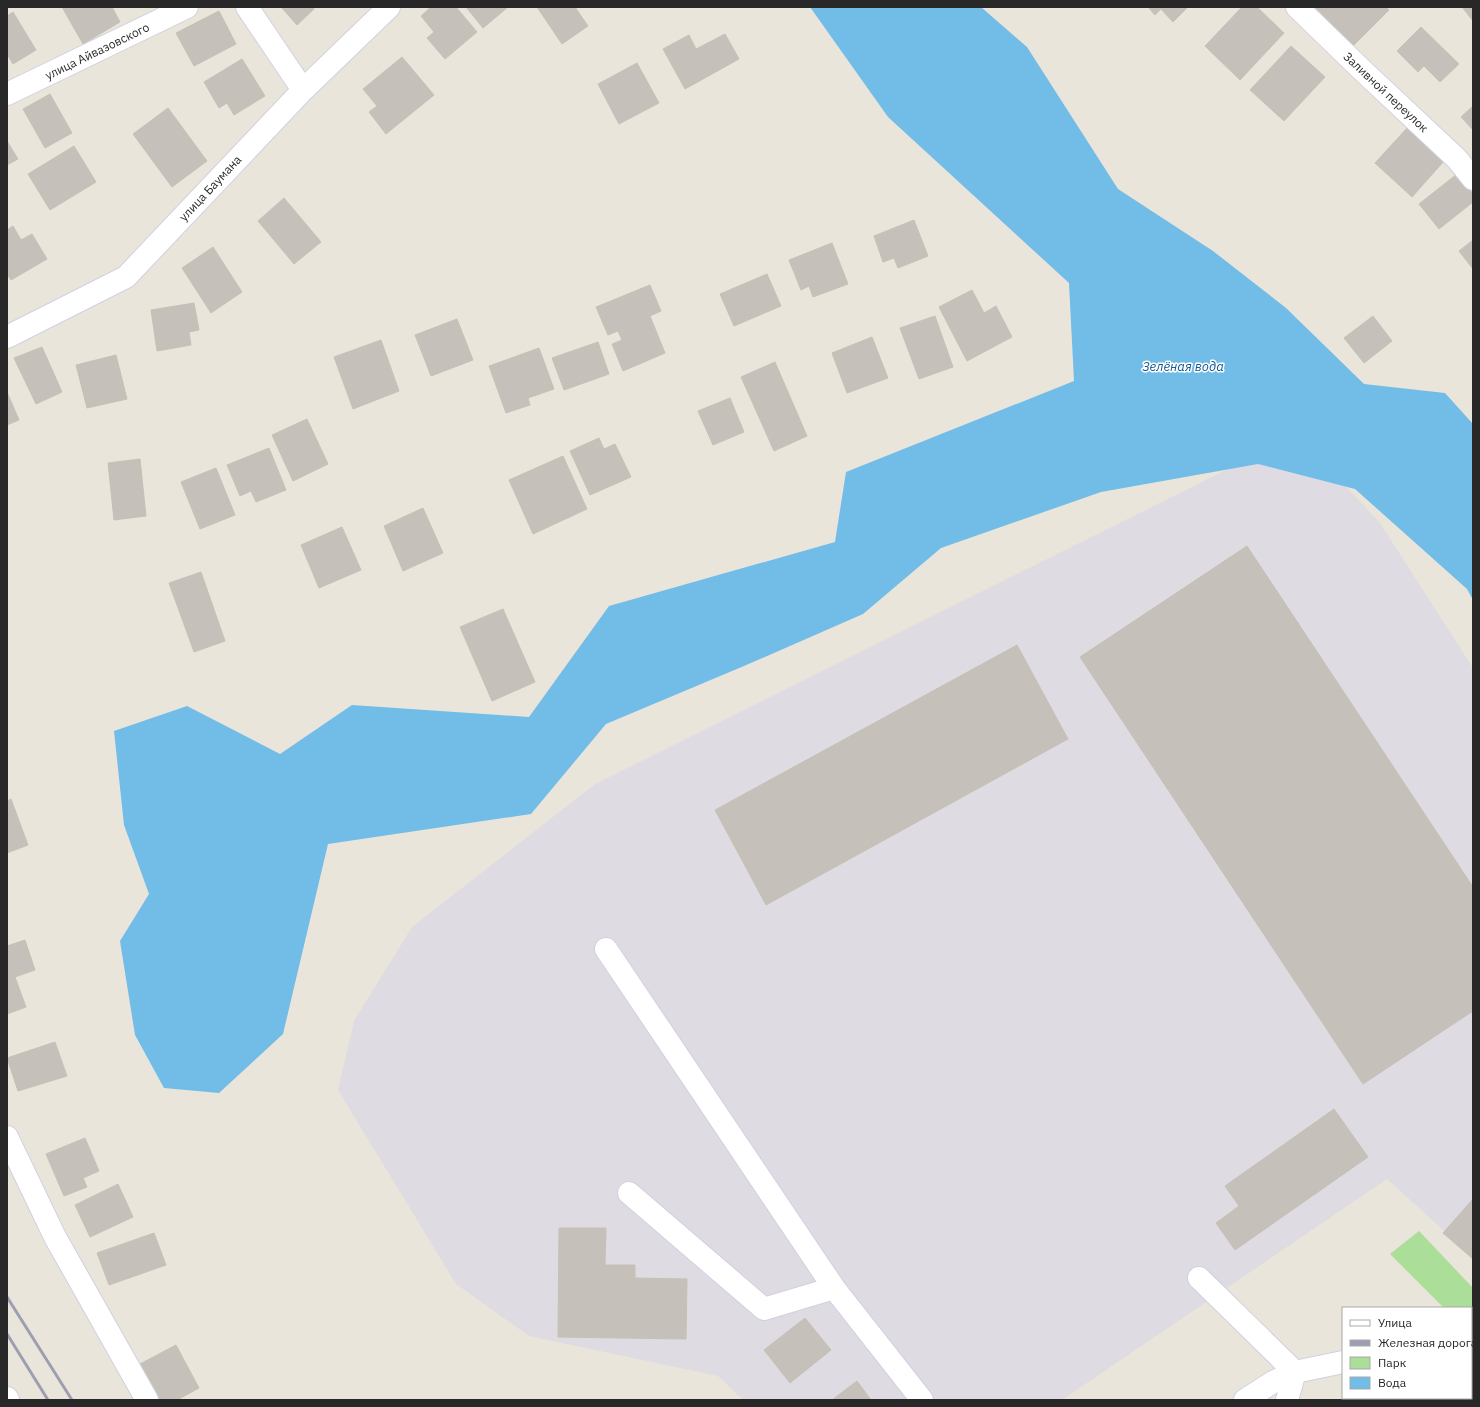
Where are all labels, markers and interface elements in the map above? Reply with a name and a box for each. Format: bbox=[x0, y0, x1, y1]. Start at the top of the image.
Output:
street label: улица Айвазовского bbox=[42, 19, 152, 83]
street label: Заливной переулок bbox=[1340, 49, 1432, 135]
street label: улица Баумана bbox=[176, 152, 245, 224]
water label: Зелёная вода bbox=[1142, 358, 1224, 375]
legend bbox=[1342, 1307, 1472, 1399]
text: Улица bbox=[1378, 1315, 1412, 1330]
text: Железная дорога bbox=[1378, 1335, 1478, 1350]
text: Парк bbox=[1378, 1355, 1407, 1370]
text: Вода bbox=[1378, 1375, 1407, 1390]

